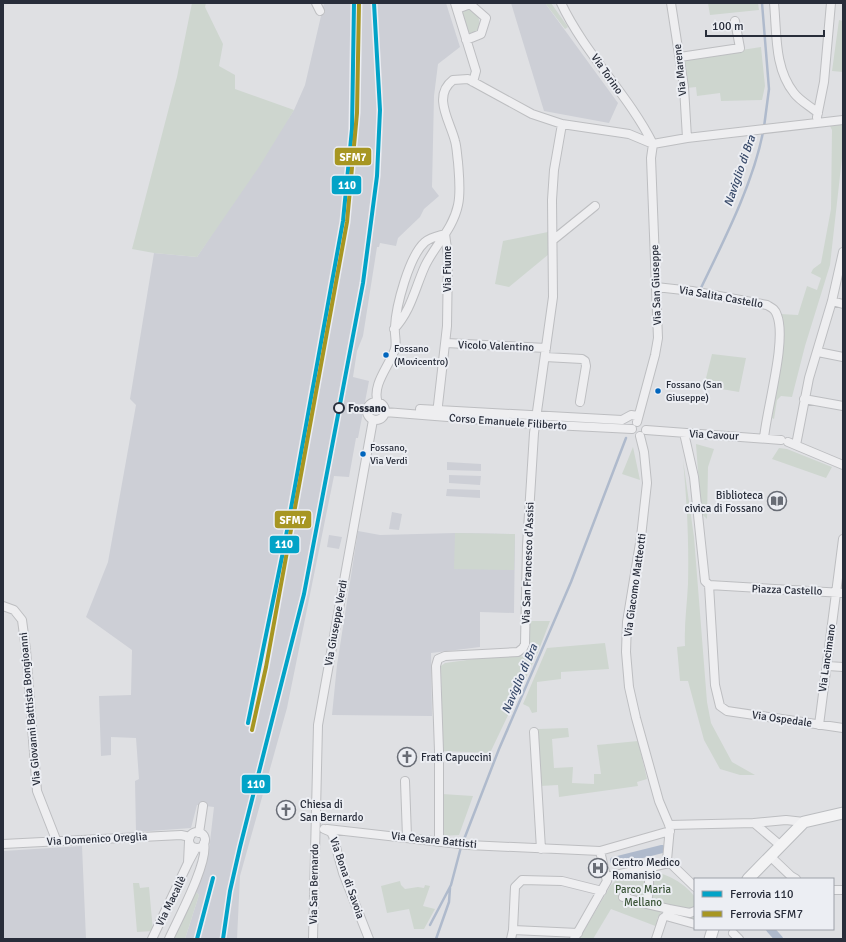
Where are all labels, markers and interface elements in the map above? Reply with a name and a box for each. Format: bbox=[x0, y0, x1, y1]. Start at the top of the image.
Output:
scale bar bbox=[706, 12, 824, 38]
text: 100 m bbox=[712, 19, 744, 34]
street label: Via Marene bbox=[671, 43, 689, 97]
street label: Via Torino bbox=[588, 51, 626, 97]
water label: Naviglio di Bra bbox=[721, 133, 759, 209]
line badge: SFM7 bbox=[334, 147, 372, 166]
text: SFM7 bbox=[339, 151, 367, 164]
line badge: 110 bbox=[331, 175, 362, 195]
text: 110 bbox=[338, 179, 356, 192]
street label: Via San Giuseppe bbox=[648, 244, 664, 326]
street label: Via Fiume bbox=[441, 246, 454, 292]
street label: Via Salita Castello bbox=[678, 283, 764, 311]
street label: Vicolo Valentino bbox=[458, 338, 535, 354]
place label: Fossano (Movicentro) bbox=[394, 343, 448, 368]
marker: Fossano (Movicentro) bbox=[381, 350, 391, 360]
place label: Fossano (San Giuseppe) bbox=[666, 379, 722, 404]
marker: Fossano (San Giuseppe) bbox=[653, 386, 663, 396]
marker: Fossano bbox=[333, 402, 345, 414]
place label: Fossano bbox=[348, 402, 387, 415]
street label: Corso Emanuele Filiberto bbox=[449, 411, 568, 433]
street label: Via Cavour bbox=[689, 427, 739, 443]
place label: Fossano, Via Verdi bbox=[370, 442, 408, 467]
marker: Fossano, Via Verdi bbox=[358, 449, 368, 459]
place label: Biblioteca civica di Fossano bbox=[685, 489, 763, 515]
library icon: Biblioteca civica di Fossano bbox=[766, 490, 788, 512]
street label: Via San Francesco d'Assisi bbox=[519, 502, 537, 624]
line badge: SFM7 bbox=[274, 510, 312, 529]
text: SFM7 bbox=[279, 514, 307, 527]
street label: Via Giacomo Matteotti bbox=[621, 532, 649, 638]
line badge: 110 bbox=[269, 535, 300, 554]
text: 110 bbox=[275, 538, 293, 551]
street label: Via Giuseppe Verdi bbox=[322, 579, 350, 667]
street label: Piazza Castello bbox=[751, 582, 823, 598]
street label: Via Lancimano bbox=[816, 623, 838, 693]
street label: Via Giovanni Battista Bongioanni bbox=[17, 632, 43, 786]
water label: Naviglio di Bra bbox=[499, 641, 542, 716]
street label: Via Ospedale bbox=[751, 708, 813, 730]
church icon: Frati Capuccini bbox=[396, 746, 418, 768]
place label: Frati Capuccini bbox=[421, 751, 492, 764]
line badge: 110 bbox=[241, 774, 271, 794]
text: 110 bbox=[247, 778, 265, 791]
place label: Chiesa di San Bernardo bbox=[300, 798, 364, 824]
church icon: Chiesa di San Bernardo bbox=[275, 799, 297, 821]
street label: Via Cesare Battisti bbox=[390, 829, 478, 851]
street label: Via Domenico Oreglia bbox=[46, 830, 148, 848]
street label: Via Bona di Savoia bbox=[327, 835, 367, 921]
street label: Via San Bernardo bbox=[307, 843, 321, 924]
place label: Centro Medico Romanisio bbox=[612, 856, 680, 882]
hospital icon: Centro Medico Romanisio bbox=[587, 857, 609, 879]
street label: Via Macallè bbox=[153, 874, 189, 928]
legend bbox=[694, 878, 834, 930]
park label: Parco Maria Mellano bbox=[615, 883, 671, 909]
text: Ferrovia 110 bbox=[730, 887, 793, 902]
text: Ferrovia SFM7 bbox=[730, 907, 803, 922]

